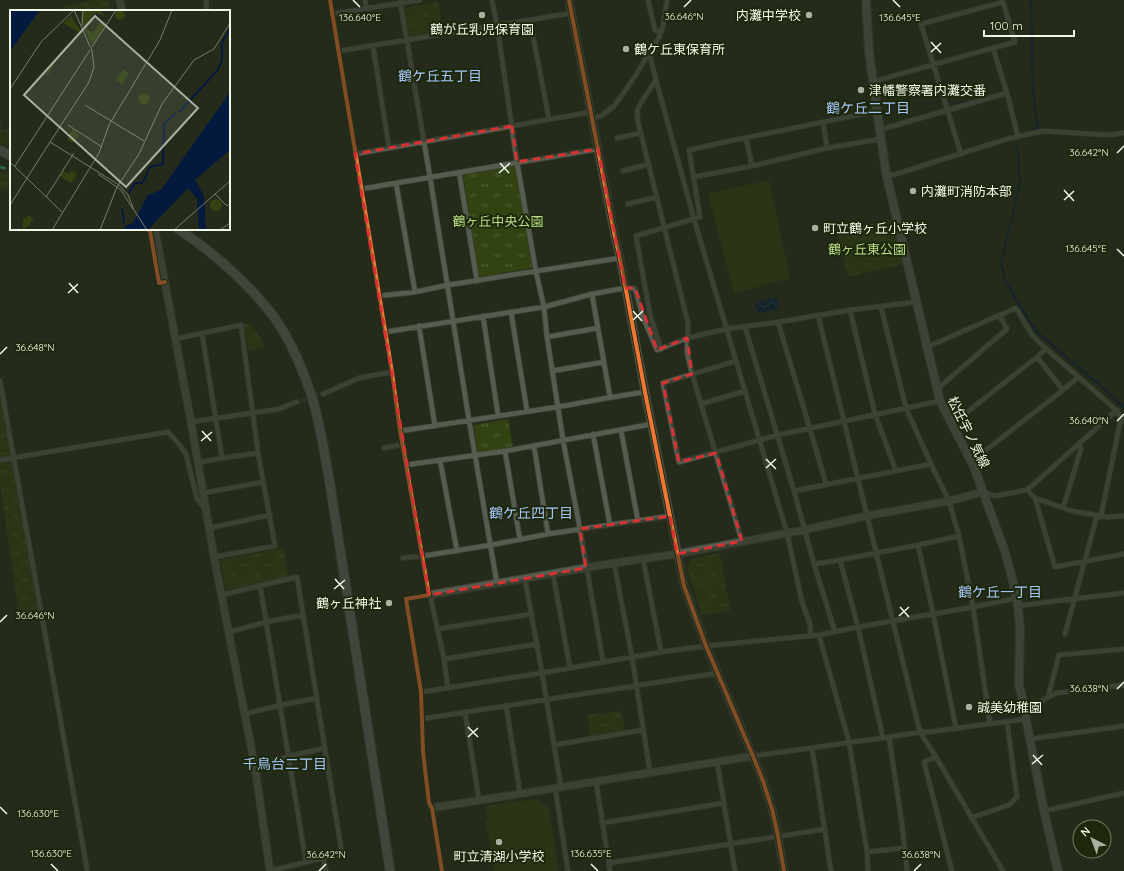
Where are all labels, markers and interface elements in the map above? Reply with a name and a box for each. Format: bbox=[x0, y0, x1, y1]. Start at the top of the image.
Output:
place label: 内灘中学校 bbox=[736, 7, 801, 23]
inset map bbox=[10, 10, 230, 230]
marker: 鶴が丘乳児保育園 bbox=[477, 10, 487, 20]
text: 36.646°N bbox=[664, 10, 704, 23]
marker: 内灘中学校 bbox=[804, 10, 814, 20]
text: 136.640°E bbox=[339, 11, 381, 24]
text: 136.645°E bbox=[879, 11, 921, 24]
scale bar bbox=[984, 12, 1074, 38]
text: 100 m bbox=[990, 18, 1023, 33]
place label: 鶴が丘乳児保育園 bbox=[430, 21, 534, 37]
place label: 鶴ケ丘東保育所 bbox=[634, 41, 725, 57]
marker: 鶴ケ丘東保育所 bbox=[621, 44, 631, 54]
district label: 鶴ケ丘五丁目 bbox=[398, 67, 482, 85]
place label: 津幡警察署内灘交番 bbox=[869, 82, 986, 98]
marker: 津幡警察署内灘交番 bbox=[856, 85, 866, 95]
district label: 鶴ケ丘二丁目 bbox=[826, 99, 910, 117]
text: 36.642°N bbox=[1069, 146, 1109, 159]
place label: 内灘町消防本部 bbox=[921, 183, 1012, 199]
marker: 内灘町消防本部 bbox=[908, 186, 918, 196]
park label: 鶴ヶ丘中央公園 bbox=[452, 213, 544, 229]
place label: 町立鶴ヶ丘小学校 bbox=[823, 220, 927, 236]
marker: 町立鶴ヶ丘小学校 bbox=[810, 223, 820, 233]
park label: 鶴ヶ丘東公園 bbox=[828, 241, 906, 257]
text: 136.645°E bbox=[1065, 242, 1107, 255]
text: 36.648°N bbox=[15, 341, 55, 354]
street label: 松任宇ノ気線 bbox=[945, 393, 993, 471]
text: 36.640°N bbox=[1069, 414, 1109, 427]
district label: 鶴ケ丘四丁目 bbox=[489, 504, 573, 522]
district label: 鶴ケ丘一丁目 bbox=[958, 583, 1042, 601]
place label: 鶴ヶ丘神社 bbox=[316, 595, 381, 611]
marker: 鶴ヶ丘神社 bbox=[384, 598, 394, 608]
text: 36.646°N bbox=[15, 609, 55, 622]
text: 36.638°N bbox=[1069, 682, 1109, 695]
place label: 誠美幼稚園 bbox=[977, 699, 1042, 715]
marker: 誠美幼稚園 bbox=[964, 702, 974, 712]
district label: 千鳥台二丁目 bbox=[243, 755, 327, 773]
text: 136.630°E bbox=[17, 807, 59, 820]
north arrow bbox=[1072, 819, 1112, 859]
text: N bbox=[1078, 824, 1093, 839]
marker: 町立清湖小学校 bbox=[494, 837, 504, 847]
text: 136.630°E bbox=[30, 847, 72, 860]
text: 136.635°E bbox=[570, 847, 612, 860]
text: 36.642°N bbox=[306, 848, 346, 861]
place label: 町立清湖小学校 bbox=[453, 848, 545, 864]
text: 36.638°N bbox=[901, 848, 941, 861]

